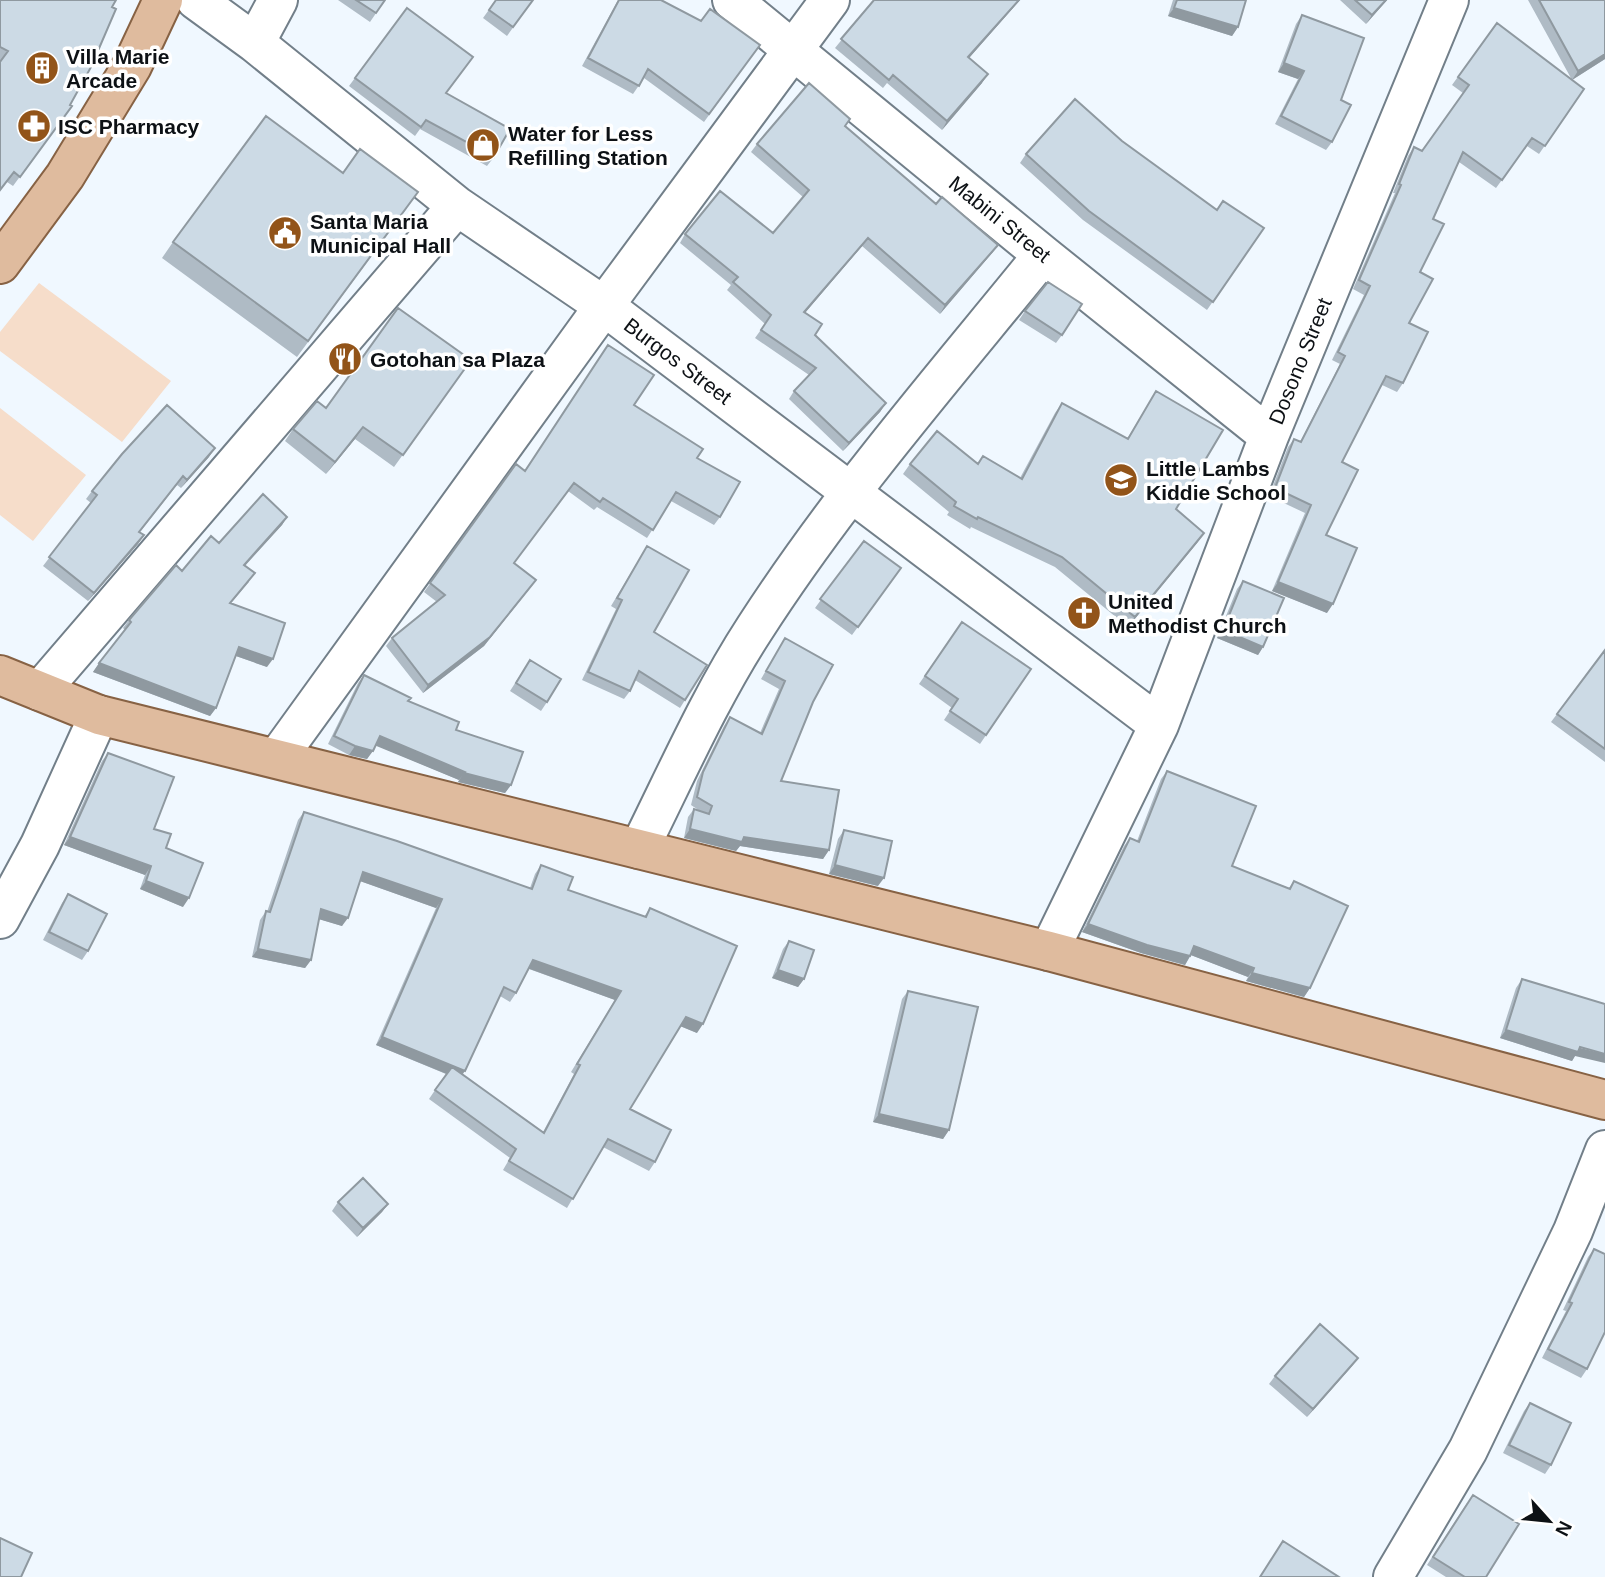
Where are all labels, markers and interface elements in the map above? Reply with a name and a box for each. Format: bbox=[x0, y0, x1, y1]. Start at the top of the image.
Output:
place label: Villa Marie Arcade bbox=[66, 45, 170, 92]
building icon: Villa Marie Arcade bbox=[23, 49, 61, 87]
pharmacy icon: ISC Pharmacy bbox=[15, 107, 53, 145]
place label: ISC Pharmacy bbox=[58, 115, 200, 138]
place label: Water for Less Refilling Station bbox=[508, 122, 668, 169]
shop icon: Water for Less Refilling Station bbox=[464, 126, 502, 164]
street label: Mabini Street bbox=[945, 171, 1055, 267]
place label: Santa Maria Municipal Hall bbox=[310, 210, 451, 257]
public building icon: Santa Maria Municipal Hall bbox=[266, 214, 304, 252]
street label: Dosono Street bbox=[1264, 294, 1336, 428]
street label: Burgos Street bbox=[620, 313, 736, 409]
restaurant icon: Gotohan sa Plaza bbox=[326, 340, 364, 378]
place label: Gotohan sa Plaza bbox=[370, 348, 545, 371]
place label: Little Lambs Kiddie School bbox=[1146, 457, 1286, 504]
school or university icon: Little Lambs Kiddie School bbox=[1102, 461, 1140, 499]
place label: United Methodist Church bbox=[1108, 590, 1287, 637]
church icon: United Methodist Church bbox=[1065, 594, 1103, 632]
north arrow bbox=[1514, 1486, 1584, 1556]
text: N bbox=[1551, 1518, 1576, 1539]

